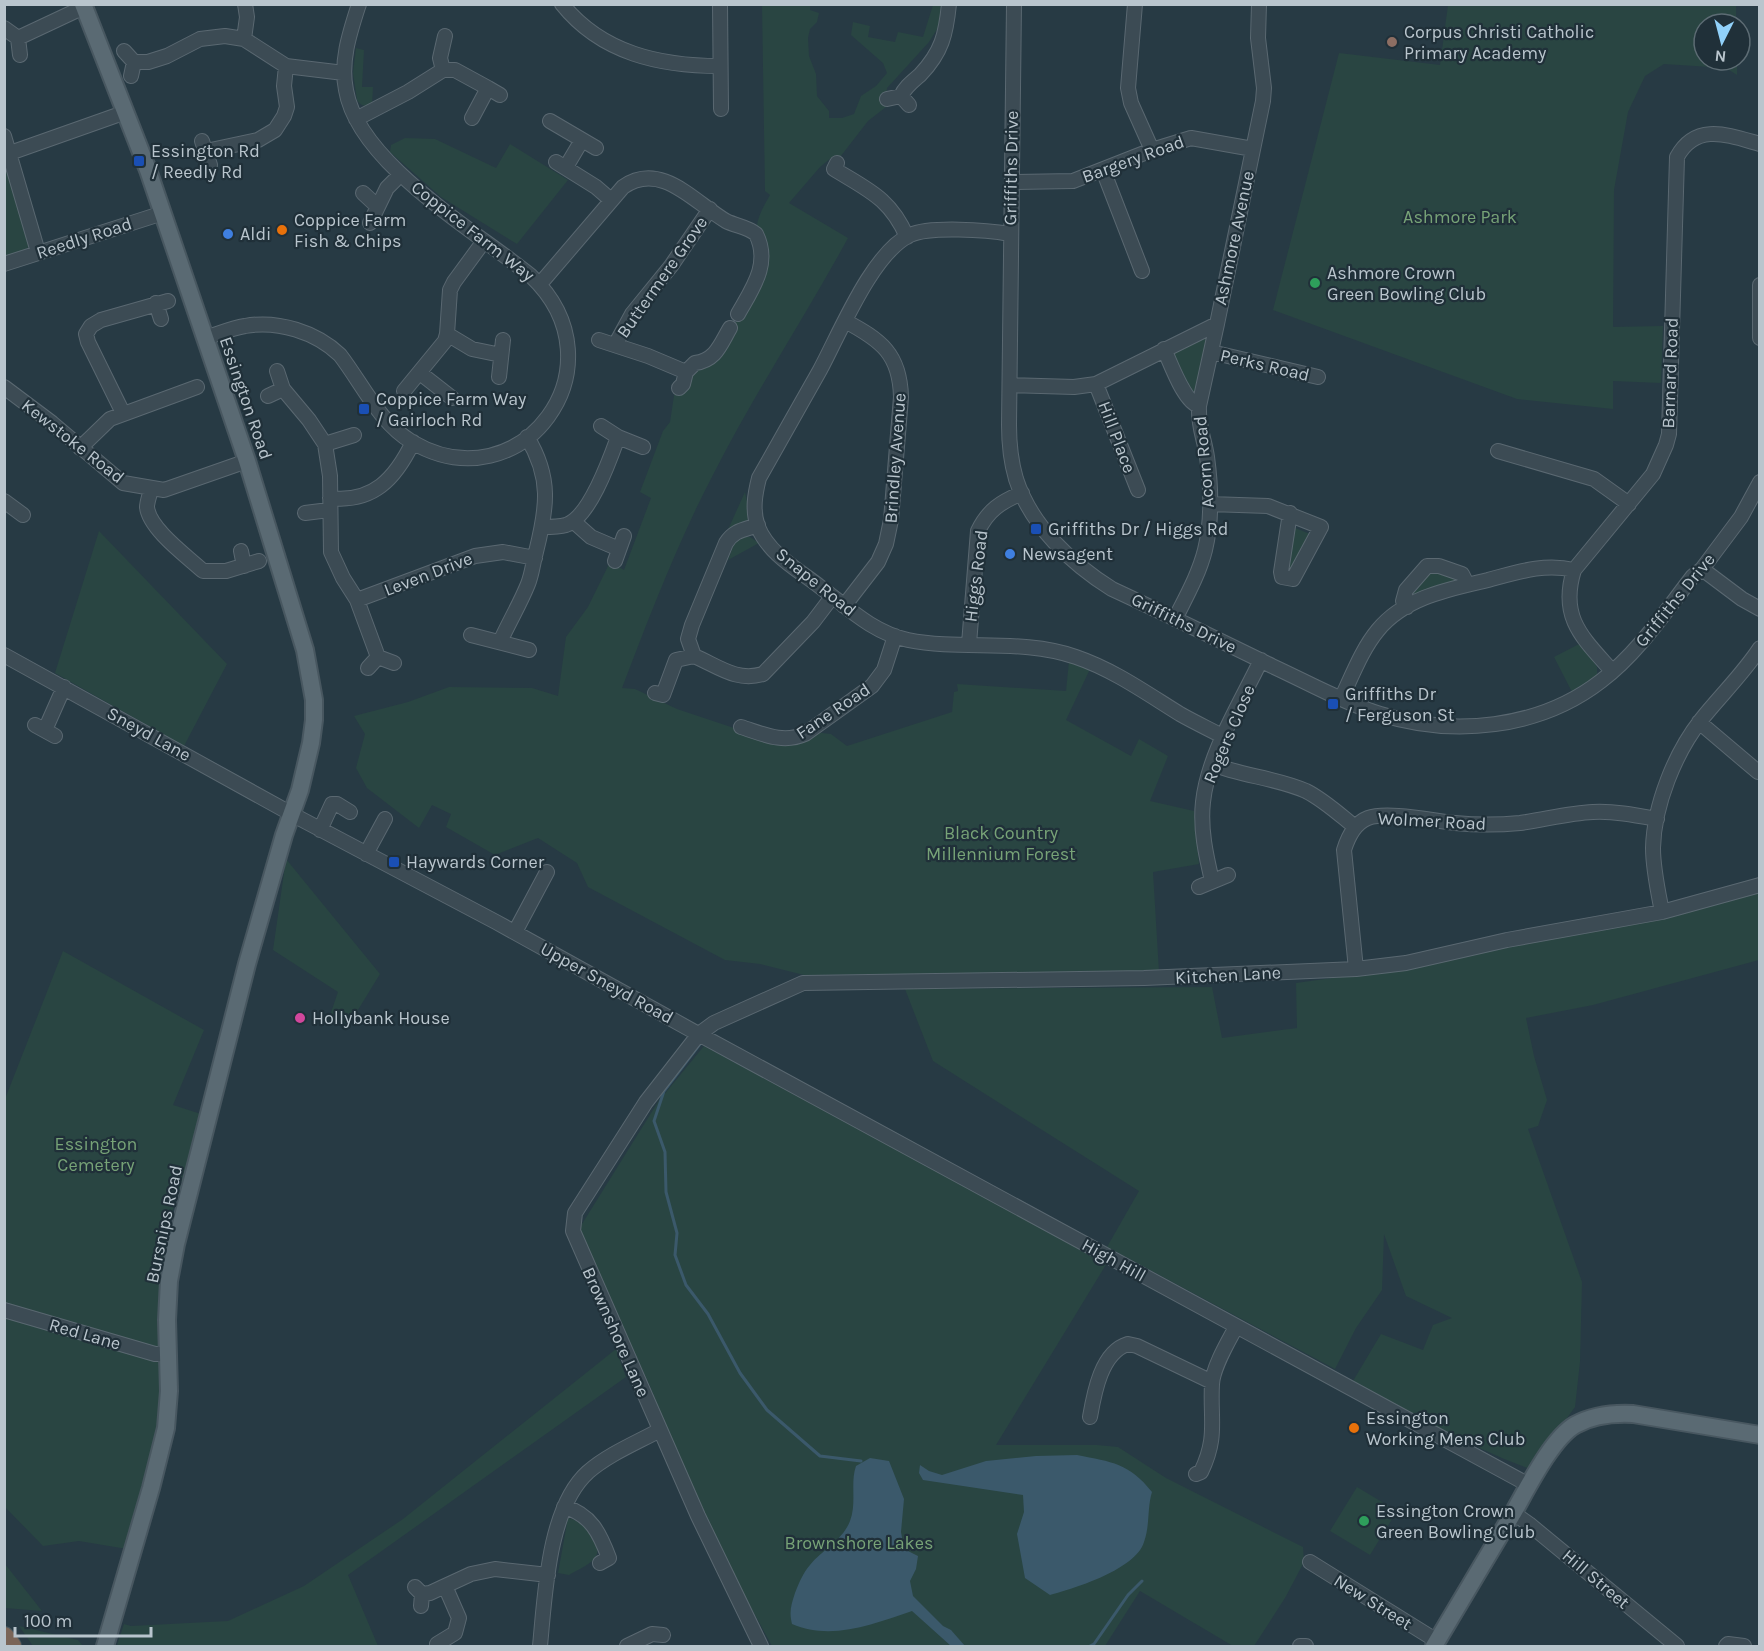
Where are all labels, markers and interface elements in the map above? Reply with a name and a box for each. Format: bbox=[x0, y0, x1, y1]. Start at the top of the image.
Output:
north arrow bbox=[1692, 12, 1752, 72]
place label: Corpus Christi Catholic Primary Academy bbox=[1404, 21, 1594, 64]
marker: Corpus Christi Catholic Primary Academy bbox=[1385, 35, 1399, 49]
text: N bbox=[1714, 46, 1727, 66]
street label: Griffiths Drive bbox=[999, 111, 1023, 225]
street label: Bargery Road bbox=[1079, 130, 1187, 188]
place label: Essington Rd / Reedly Rd bbox=[151, 140, 260, 183]
marker: Essington Rd / Reedly Rd bbox=[132, 154, 146, 168]
street label: Ashmore Avenue bbox=[1209, 169, 1259, 307]
street label: Coppice Farm Way bbox=[407, 176, 540, 286]
park label: Ashmore Park bbox=[1403, 206, 1517, 228]
place label: Coppice Farm Fish & Chips bbox=[294, 209, 406, 252]
street label: Reedly Road bbox=[33, 212, 135, 264]
street label: Buttermere Grove bbox=[612, 212, 712, 342]
place label: Aldi bbox=[240, 223, 271, 245]
marker: Coppice Farm Fish & Chips bbox=[275, 223, 289, 237]
marker: Aldi bbox=[221, 227, 235, 241]
place label: Ashmore Crown Green Bowling Club bbox=[1327, 262, 1486, 305]
marker: Ashmore Crown Green Bowling Club bbox=[1308, 276, 1322, 290]
street label: Barnard Road bbox=[1657, 317, 1683, 429]
street label: Essington Road bbox=[215, 334, 277, 462]
street label: Perks Road bbox=[1218, 344, 1312, 386]
place label: Coppice Farm Way / Gairloch Rd bbox=[376, 388, 527, 431]
street label: Brindley Avenue bbox=[879, 392, 911, 524]
street label: Kewstoke Road bbox=[17, 394, 129, 488]
street label: Hill Place bbox=[1093, 398, 1141, 476]
marker: Coppice Farm Way / Gairloch Rd bbox=[357, 402, 371, 416]
street label: Acorn Road bbox=[1189, 415, 1219, 509]
place label: Griffiths Dr / Higgs Rd bbox=[1048, 518, 1228, 540]
marker: Griffiths Dr / Higgs Rd bbox=[1029, 522, 1043, 536]
street label: Higgs Road bbox=[959, 529, 993, 623]
street label: Snape Road bbox=[771, 543, 861, 621]
place label: Newsagent bbox=[1022, 543, 1113, 565]
street label: Leven Drive bbox=[381, 547, 475, 601]
marker: Newsagent bbox=[1003, 547, 1017, 561]
street label: Griffiths Drive bbox=[1630, 549, 1720, 651]
street label: Griffiths Drive bbox=[1128, 588, 1240, 658]
street label: Fane Road bbox=[792, 678, 874, 744]
street label: Rogers Close bbox=[1198, 681, 1260, 787]
place label: Griffiths Dr / Ferguson St bbox=[1345, 683, 1455, 726]
marker: Griffiths Dr / Ferguson St bbox=[1326, 697, 1340, 711]
street label: Sneyd Lane bbox=[103, 702, 195, 766]
street label: Wolmer Road bbox=[1377, 807, 1487, 835]
park label: Black Country Millennium Forest bbox=[926, 822, 1076, 865]
place label: Haywards Corner bbox=[406, 851, 545, 873]
marker: Haywards Corner bbox=[387, 855, 401, 869]
street label: Upper Sneyd Road bbox=[537, 937, 677, 1029]
street label: Kitchen Lane bbox=[1174, 961, 1282, 989]
place label: Hollybank House bbox=[312, 1007, 450, 1029]
marker: Hollybank House bbox=[293, 1011, 307, 1025]
park label: Essington Cemetery bbox=[55, 1133, 137, 1176]
street label: Bursnips Road bbox=[141, 1163, 187, 1285]
street label: High Hill bbox=[1078, 1233, 1150, 1287]
street label: Brownshore Lane bbox=[577, 1264, 655, 1400]
street label: Red Lane bbox=[47, 1313, 123, 1355]
place label: Essington Working Mens Club bbox=[1366, 1407, 1525, 1450]
marker: Essington Working Mens Club bbox=[1347, 1421, 1361, 1435]
place label: Essington Crown Green Bowling Club bbox=[1376, 1500, 1535, 1543]
marker: Essington Crown Green Bowling Club bbox=[1357, 1514, 1371, 1528]
park label: Brownshore Lakes bbox=[785, 1532, 933, 1554]
street label: Hill Street bbox=[1558, 1544, 1634, 1614]
street label: New Street bbox=[1330, 1569, 1416, 1635]
scale bar bbox=[15, 1600, 152, 1638]
text: 100 m bbox=[24, 1610, 72, 1632]

